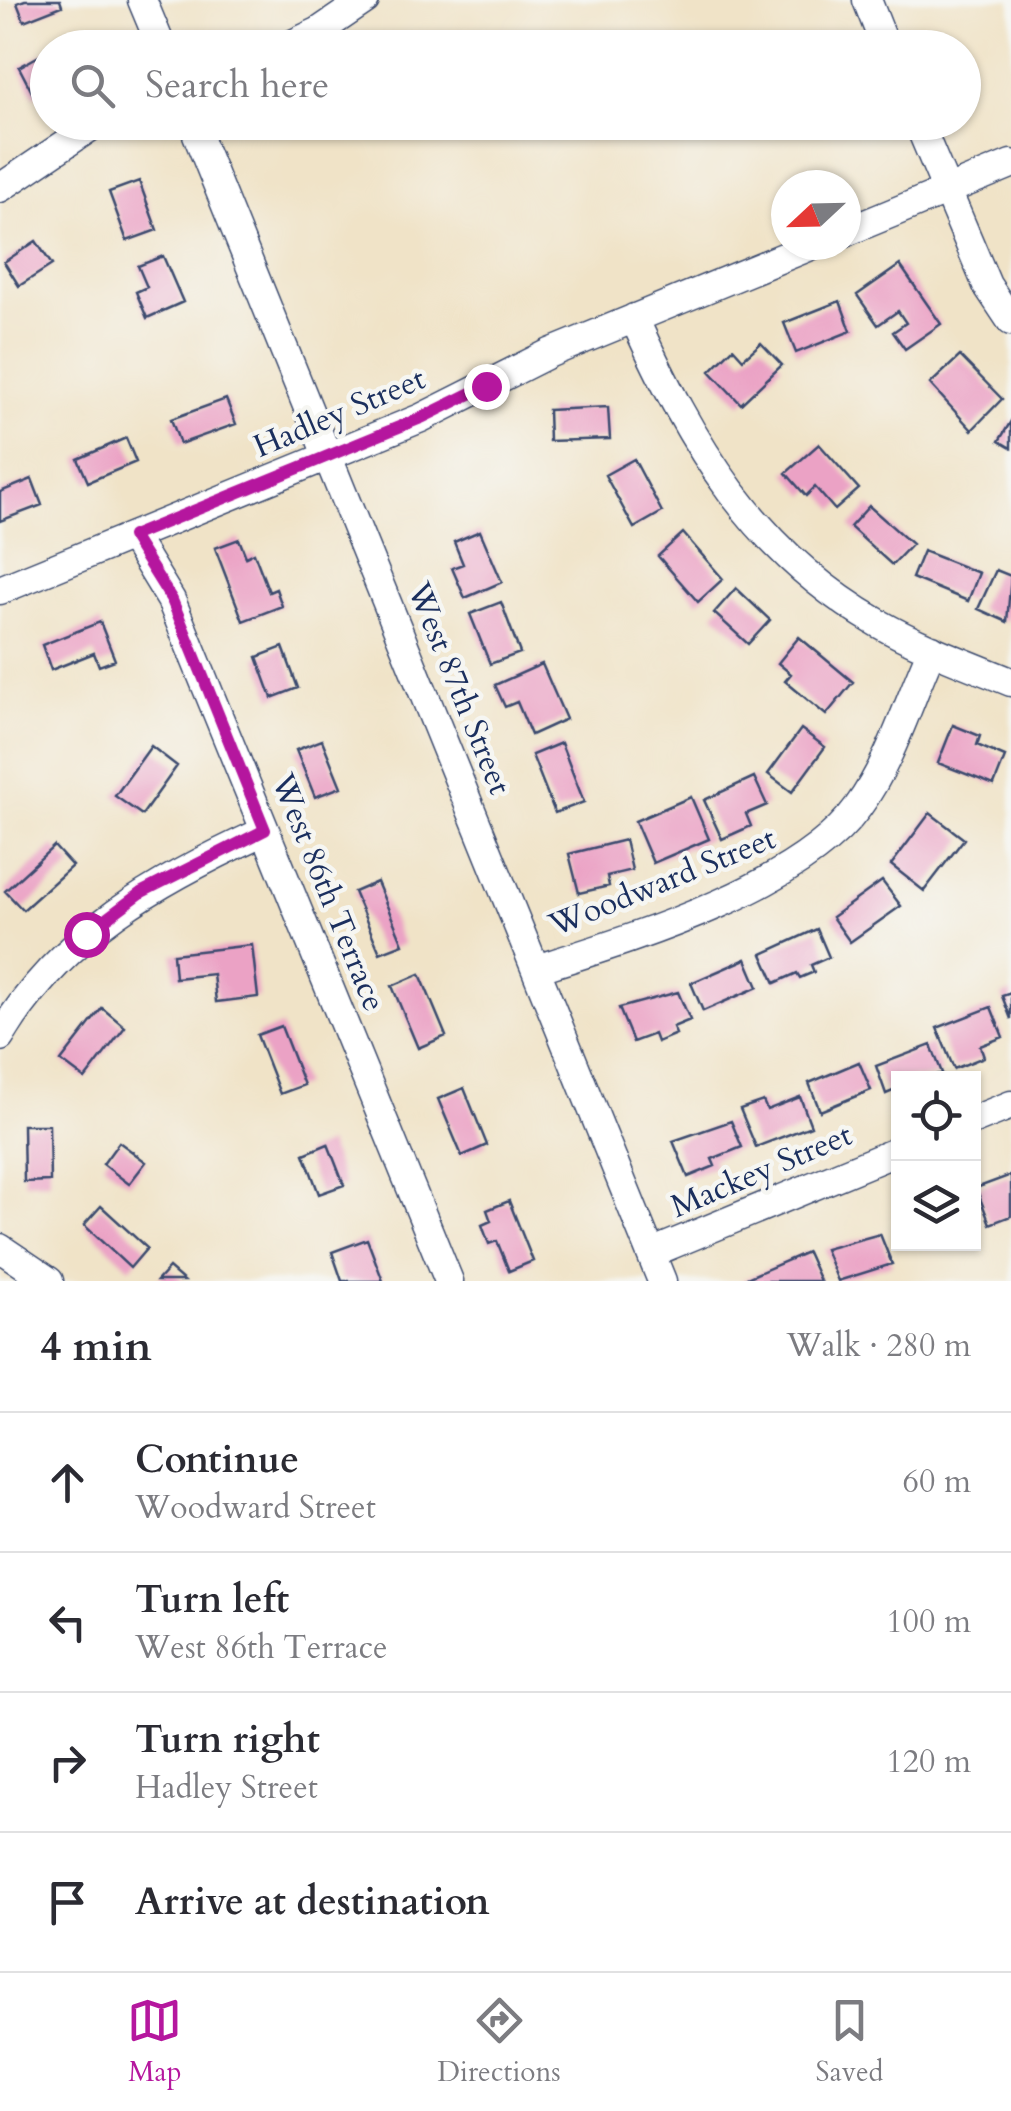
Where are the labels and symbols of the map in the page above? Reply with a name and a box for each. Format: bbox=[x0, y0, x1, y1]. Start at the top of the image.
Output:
north arrow bbox=[771, 170, 861, 260]
street label: Hadley Street bbox=[247, 357, 432, 469]
route end bbox=[464, 364, 510, 410]
street label: West 87th Street bbox=[396, 575, 522, 801]
street label: West 86th Terrace bbox=[260, 766, 396, 1018]
street label: Woodward Street bbox=[542, 816, 782, 948]
route start bbox=[64, 912, 110, 958]
street label: Mackey Street bbox=[664, 1113, 859, 1229]

